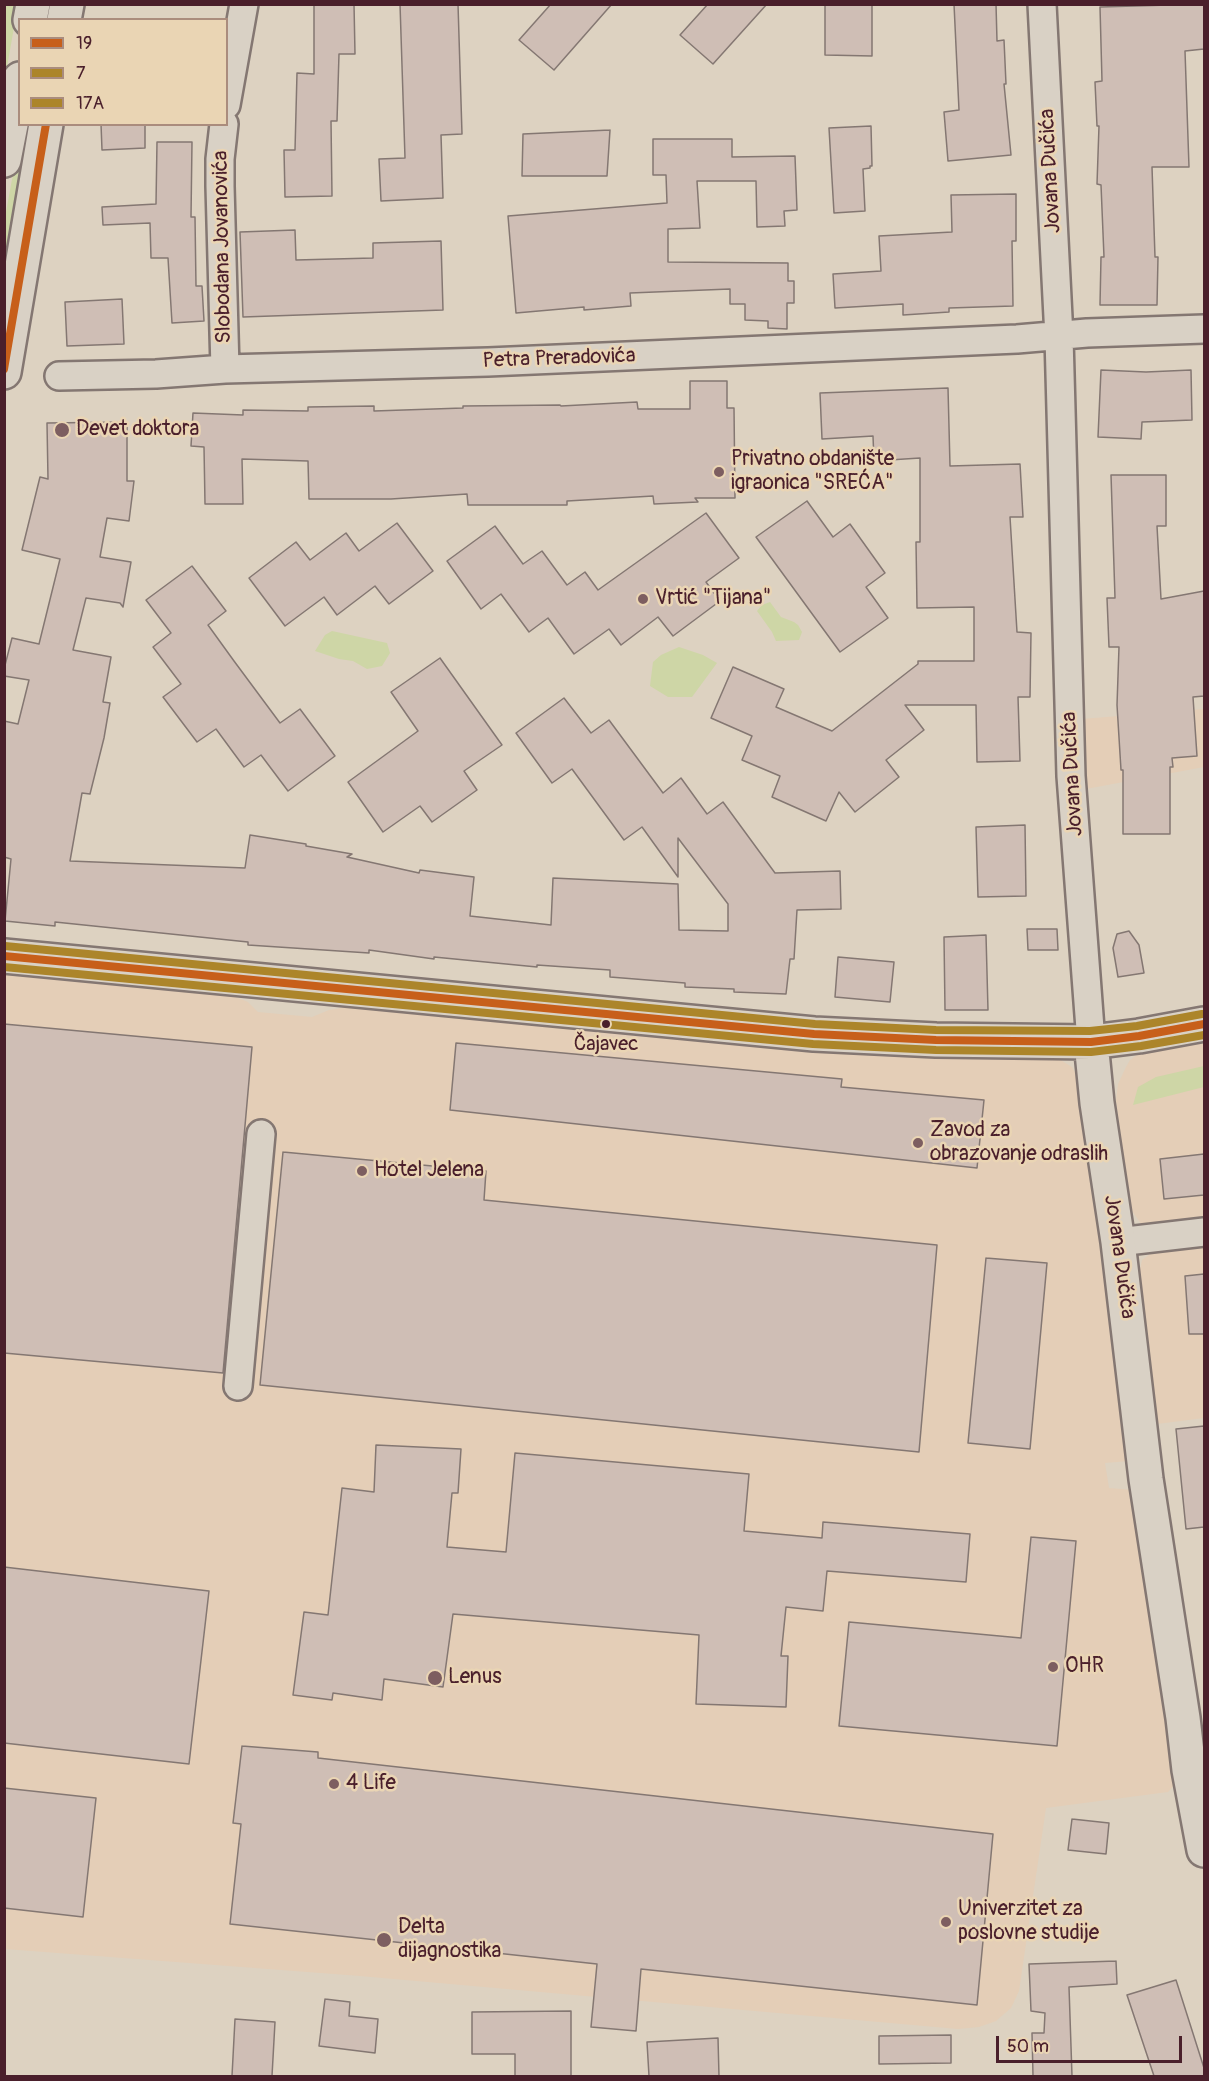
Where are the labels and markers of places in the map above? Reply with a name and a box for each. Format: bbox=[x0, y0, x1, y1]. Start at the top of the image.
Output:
place label: Devet doktora bbox=[76, 417, 199, 443]
marker: Devet doktora bbox=[53, 421, 71, 439]
place label: Privatno obdanište igraonica "SREĆA" bbox=[731, 447, 894, 497]
marker: Privatno obdanište igraonica "SREĆA" bbox=[712, 465, 726, 479]
place label: Vrtić "Tijana" bbox=[655, 586, 771, 612]
marker: Vrtić "Tijana" bbox=[636, 592, 650, 606]
marker: Čajavec bbox=[600, 1018, 612, 1030]
place label: Čajavec bbox=[574, 1033, 638, 1057]
place label: Zavod za obrazovanje odraslih bbox=[930, 1118, 1108, 1168]
marker: Zavod za obrazovanje odraslih bbox=[911, 1136, 925, 1150]
place label: Hotel Jelena bbox=[374, 1158, 484, 1184]
marker: Hotel Jelena bbox=[355, 1164, 369, 1178]
place label: OHR bbox=[1065, 1654, 1104, 1680]
marker: OHR bbox=[1046, 1660, 1060, 1674]
place label: Lenus bbox=[448, 1665, 502, 1691]
marker: Lenus bbox=[426, 1669, 444, 1687]
place label: 4 Life bbox=[346, 1771, 396, 1797]
marker: 4 Life bbox=[327, 1777, 341, 1791]
place label: Univerzitet za poslovne studije bbox=[958, 1897, 1099, 1947]
place label: Delta dijagnostika bbox=[398, 1915, 501, 1965]
marker: Univerzitet za poslovne studije bbox=[939, 1915, 953, 1929]
marker: Delta dijagnostika bbox=[375, 1931, 393, 1949]

